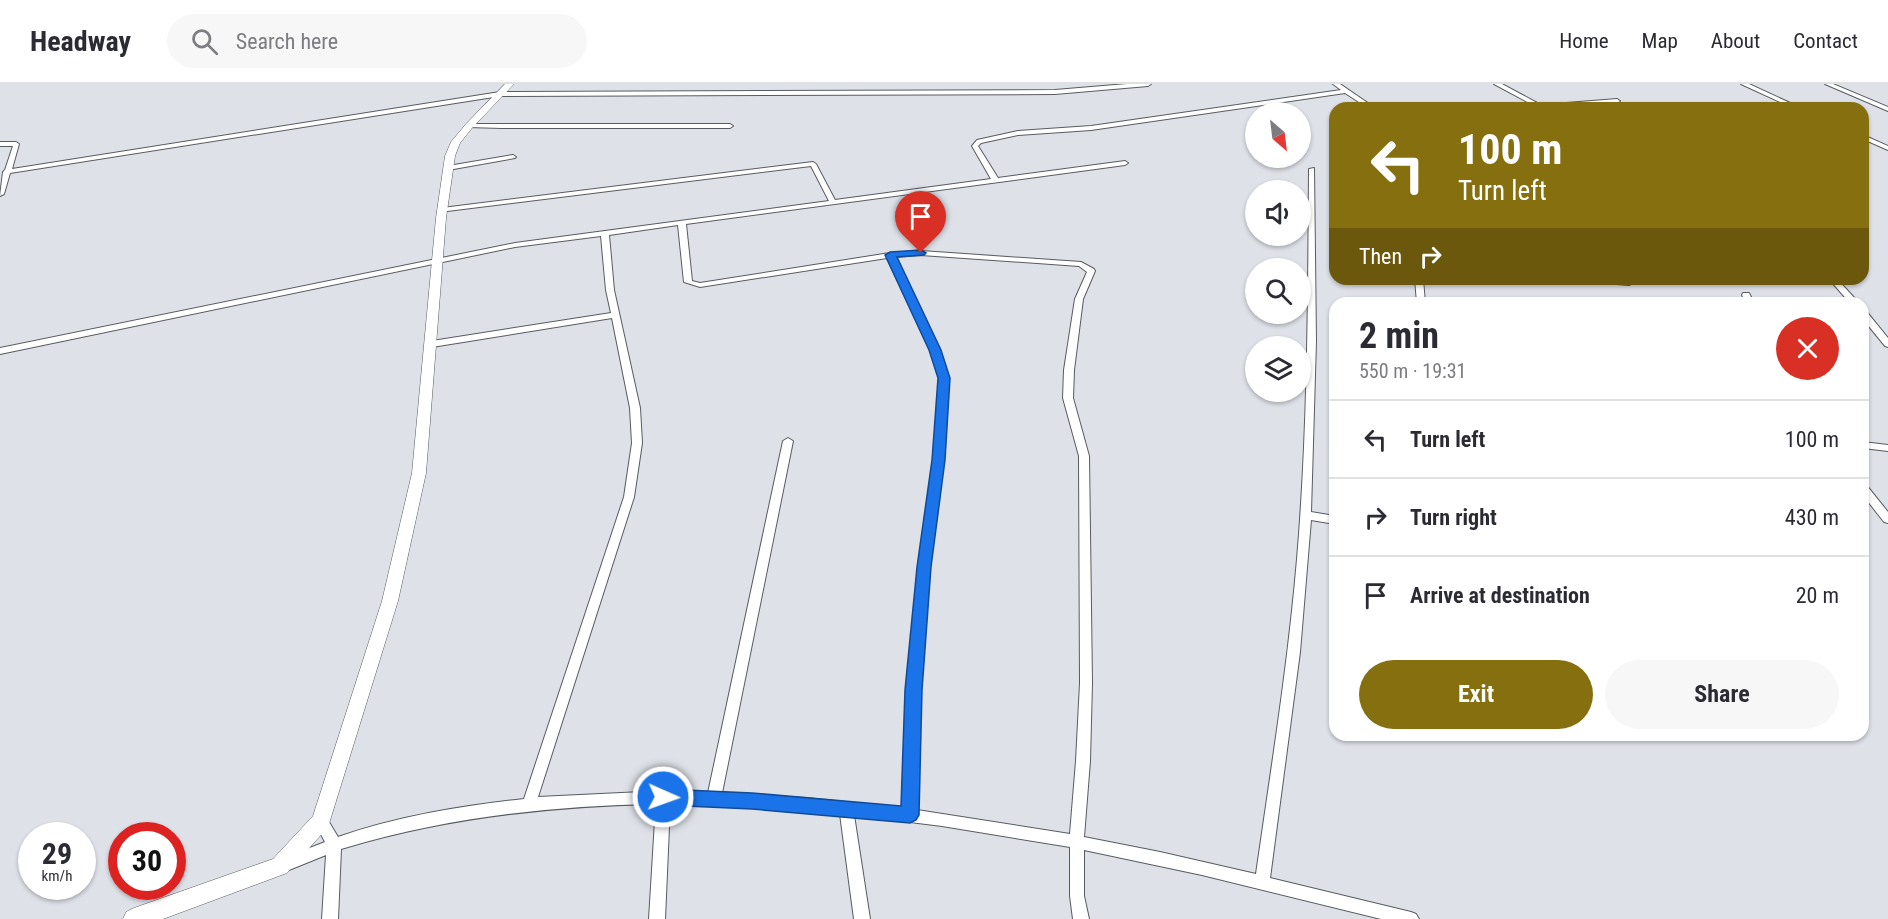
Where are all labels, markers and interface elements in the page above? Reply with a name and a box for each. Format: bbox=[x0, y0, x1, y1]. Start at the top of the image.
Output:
search box bbox=[167, 14, 587, 68]
text: Headway bbox=[30, 25, 131, 58]
icon: search bbox=[188, 25, 221, 58]
text: Search here bbox=[236, 29, 338, 54]
text: Home bbox=[1559, 29, 1609, 53]
text: Map bbox=[1642, 29, 1678, 53]
text: About bbox=[1711, 29, 1760, 53]
text: Contact bbox=[1793, 29, 1858, 53]
north arrow bbox=[1245, 102, 1311, 168]
map controls bbox=[1245, 102, 1311, 402]
text: 100 m bbox=[1458, 125, 1563, 174]
icon: left bbox=[1359, 126, 1437, 204]
text: Turn left bbox=[1458, 175, 1547, 207]
button: sound bbox=[1245, 180, 1311, 246]
pin bbox=[895, 191, 946, 253]
icon: arrive bbox=[904, 200, 937, 233]
icon: right bbox=[1414, 240, 1447, 273]
text: Then bbox=[1359, 244, 1402, 269]
button: search bbox=[1245, 258, 1311, 324]
text: 2 min bbox=[1359, 315, 1439, 357]
button: close bbox=[1776, 317, 1839, 380]
button: layers bbox=[1245, 336, 1311, 402]
text: 550 m · 19:31 bbox=[1359, 359, 1466, 383]
icon: left bbox=[1359, 423, 1392, 456]
text: Turn left bbox=[1410, 427, 1485, 452]
text: 100 m bbox=[1785, 427, 1839, 452]
icon: right bbox=[1359, 501, 1392, 534]
text: Turn right bbox=[1410, 505, 1497, 530]
text: 430 m bbox=[1785, 505, 1839, 530]
icon: arrive bbox=[1359, 579, 1392, 612]
text: Arrive at destination bbox=[1410, 583, 1590, 608]
text: 20 m bbox=[1796, 583, 1839, 608]
button: Exit bbox=[1359, 660, 1593, 729]
button: Share bbox=[1605, 660, 1839, 729]
position arrow bbox=[631, 765, 695, 829]
speed limit sign: 30 bbox=[108, 822, 186, 900]
text: 29 bbox=[42, 836, 72, 871]
text: km/h bbox=[42, 867, 72, 885]

